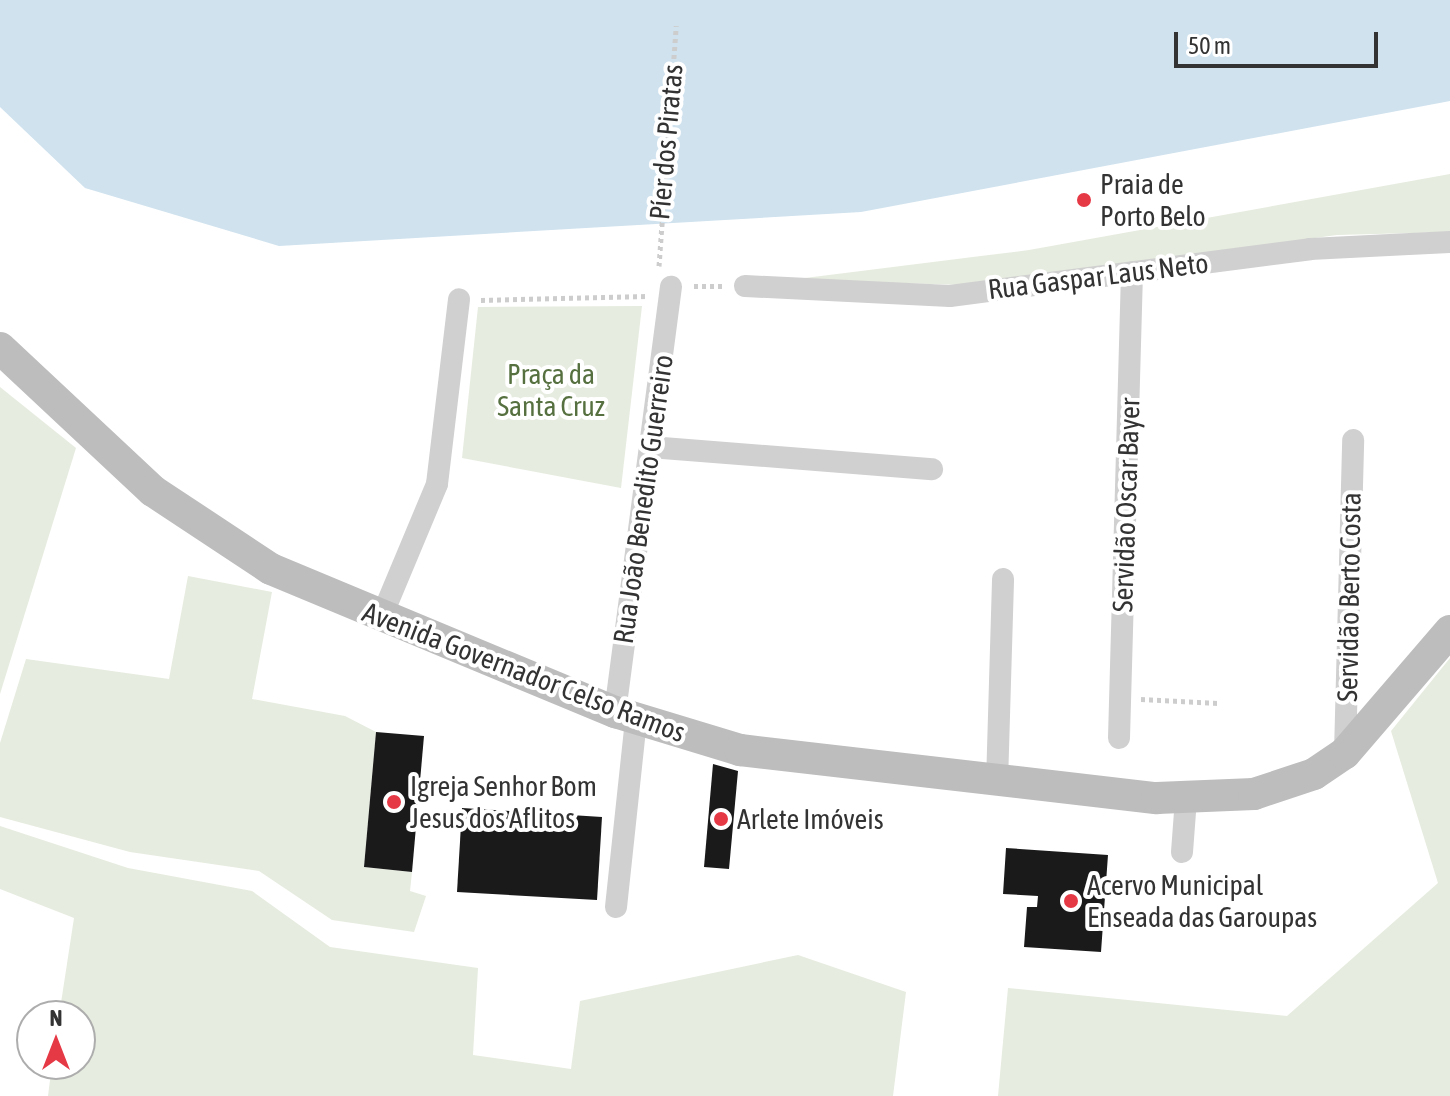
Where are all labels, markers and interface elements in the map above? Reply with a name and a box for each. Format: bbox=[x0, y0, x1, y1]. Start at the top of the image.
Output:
scale bar bbox=[1178, 16, 1382, 66]
text: 50 m bbox=[1188, 32, 1231, 59]
street label: Píer dos Piratas bbox=[642, 63, 690, 221]
place label: Praia de Porto Belo bbox=[1100, 167, 1206, 233]
marker: Praia de Porto Belo bbox=[1075, 191, 1093, 209]
street label: Rua Gaspar Laus Neto bbox=[986, 246, 1210, 306]
street label: Rua João Benedito Guerreiro bbox=[606, 352, 680, 646]
park label: Praça da Santa Cruz bbox=[497, 357, 605, 423]
street label: Servidão Oscar Bayer bbox=[1105, 397, 1147, 613]
street label: Servidão Berto Costa bbox=[1330, 492, 1368, 702]
street label: Avenida Governador Celso Ramos bbox=[358, 595, 690, 749]
place label: Igreja Senhor Bom Jesus dos Aflitos bbox=[410, 769, 597, 835]
marker: Igreja Senhor Bom Jesus dos Aflitos bbox=[385, 793, 403, 811]
place label: Arlete Imóveis bbox=[737, 802, 884, 836]
marker: Arlete Imóveis bbox=[712, 810, 730, 828]
place label: Acervo Municipal Enseada das Garoupas bbox=[1087, 868, 1317, 934]
marker: Acervo Municipal Enseada das Garoupas bbox=[1062, 892, 1080, 910]
north arrow bbox=[16, 1000, 96, 1080]
text: N bbox=[50, 1005, 62, 1031]

